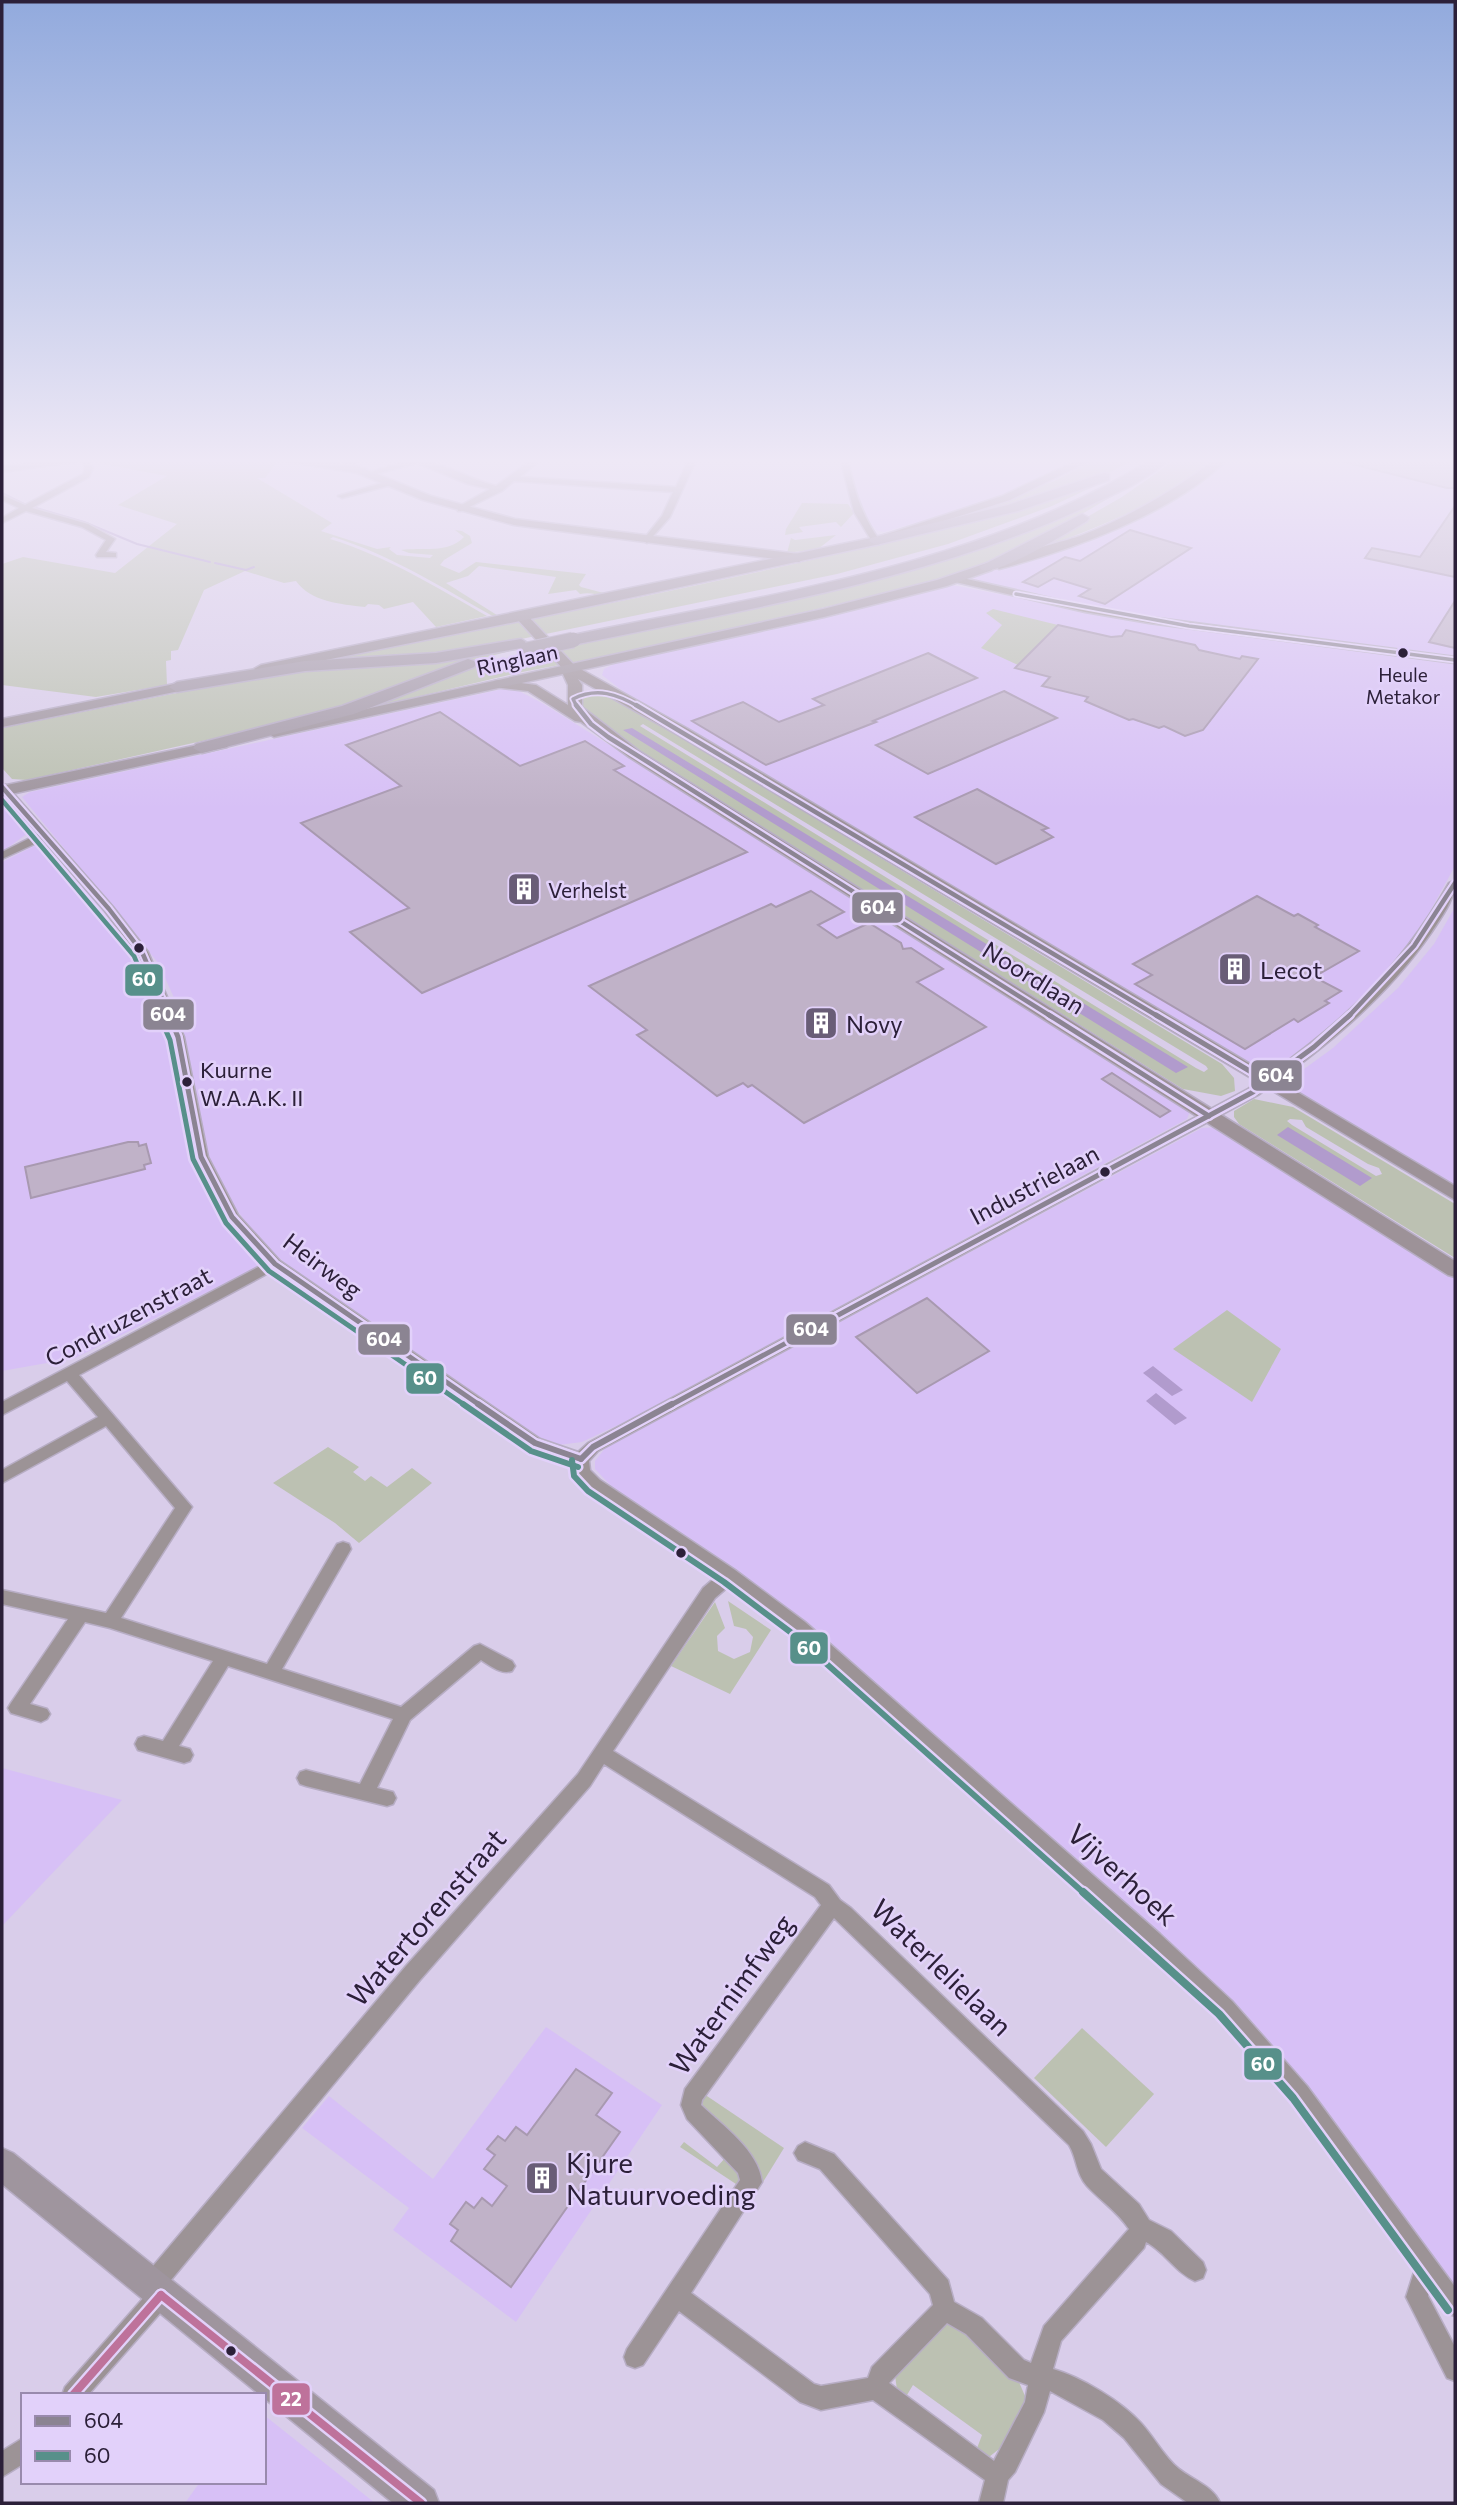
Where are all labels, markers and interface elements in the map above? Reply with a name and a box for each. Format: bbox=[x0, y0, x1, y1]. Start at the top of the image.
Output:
street label: Ringlaan bbox=[474, 638, 560, 680]
marker: Heule Metakor bbox=[1396, 646, 1410, 660]
place label: Heule Metakor bbox=[1366, 663, 1441, 708]
building icon: Verhelst bbox=[505, 870, 543, 908]
place label: Verhelst bbox=[548, 877, 627, 902]
line badge: 604 bbox=[851, 891, 904, 924]
text: 604 bbox=[860, 895, 896, 918]
street label: Noordlaan bbox=[978, 934, 1090, 1020]
unlabelled marker bbox=[132, 941, 146, 955]
building icon: Lecot bbox=[1216, 950, 1254, 988]
place label: Lecot bbox=[1260, 955, 1322, 984]
line badge: 60 bbox=[124, 963, 164, 997]
text: 60 bbox=[132, 967, 156, 990]
line badge: 604 bbox=[142, 998, 195, 1031]
text: 604 bbox=[150, 1002, 186, 1025]
building icon: Novy bbox=[802, 1004, 840, 1042]
place label: Novy bbox=[846, 1009, 903, 1038]
place label: Kuurne W.A.A.K. II bbox=[200, 1056, 304, 1111]
line badge: 604 bbox=[1250, 1059, 1303, 1092]
text: 604 bbox=[1258, 1063, 1294, 1086]
marker: Kuurne W.A.A.K. II bbox=[180, 1075, 194, 1089]
street label: Industrielaan bbox=[965, 1138, 1103, 1230]
unlabelled marker bbox=[1098, 1165, 1112, 1179]
street label: Heirweg bbox=[278, 1226, 368, 1304]
street label: Condruzenstraat bbox=[40, 1260, 216, 1372]
line badge: 604 bbox=[785, 1313, 838, 1346]
text: 604 bbox=[793, 1317, 829, 1340]
line badge: 604 bbox=[357, 1323, 411, 1356]
text: 604 bbox=[366, 1327, 402, 1350]
line badge: 60 bbox=[405, 1362, 445, 1395]
text: 60 bbox=[413, 1366, 437, 1389]
unlabelled marker bbox=[674, 1546, 688, 1560]
line badge: 60 bbox=[789, 1631, 829, 1665]
text: 60 bbox=[797, 1636, 821, 1659]
street label: Vijverhoek bbox=[1061, 1816, 1185, 1932]
street label: Watertorenstraat bbox=[340, 1821, 512, 2013]
street label: Waterlelielaan bbox=[865, 1891, 1019, 2043]
street label: Waternimfweg bbox=[662, 1907, 800, 2081]
line badge: 60 bbox=[1243, 2047, 1283, 2081]
text: 60 bbox=[1251, 2052, 1275, 2075]
place label: Kjure Natuurvoeding bbox=[566, 2145, 756, 2211]
building icon: Kjure Natuurvoeding bbox=[523, 2159, 561, 2197]
unlabelled marker bbox=[224, 2344, 238, 2358]
line badge: 22 bbox=[271, 2382, 311, 2416]
text: 22 bbox=[280, 2387, 302, 2410]
legend bbox=[21, 2393, 266, 2484]
text: 604 bbox=[84, 2407, 123, 2432]
text: 60 bbox=[84, 2442, 110, 2467]

